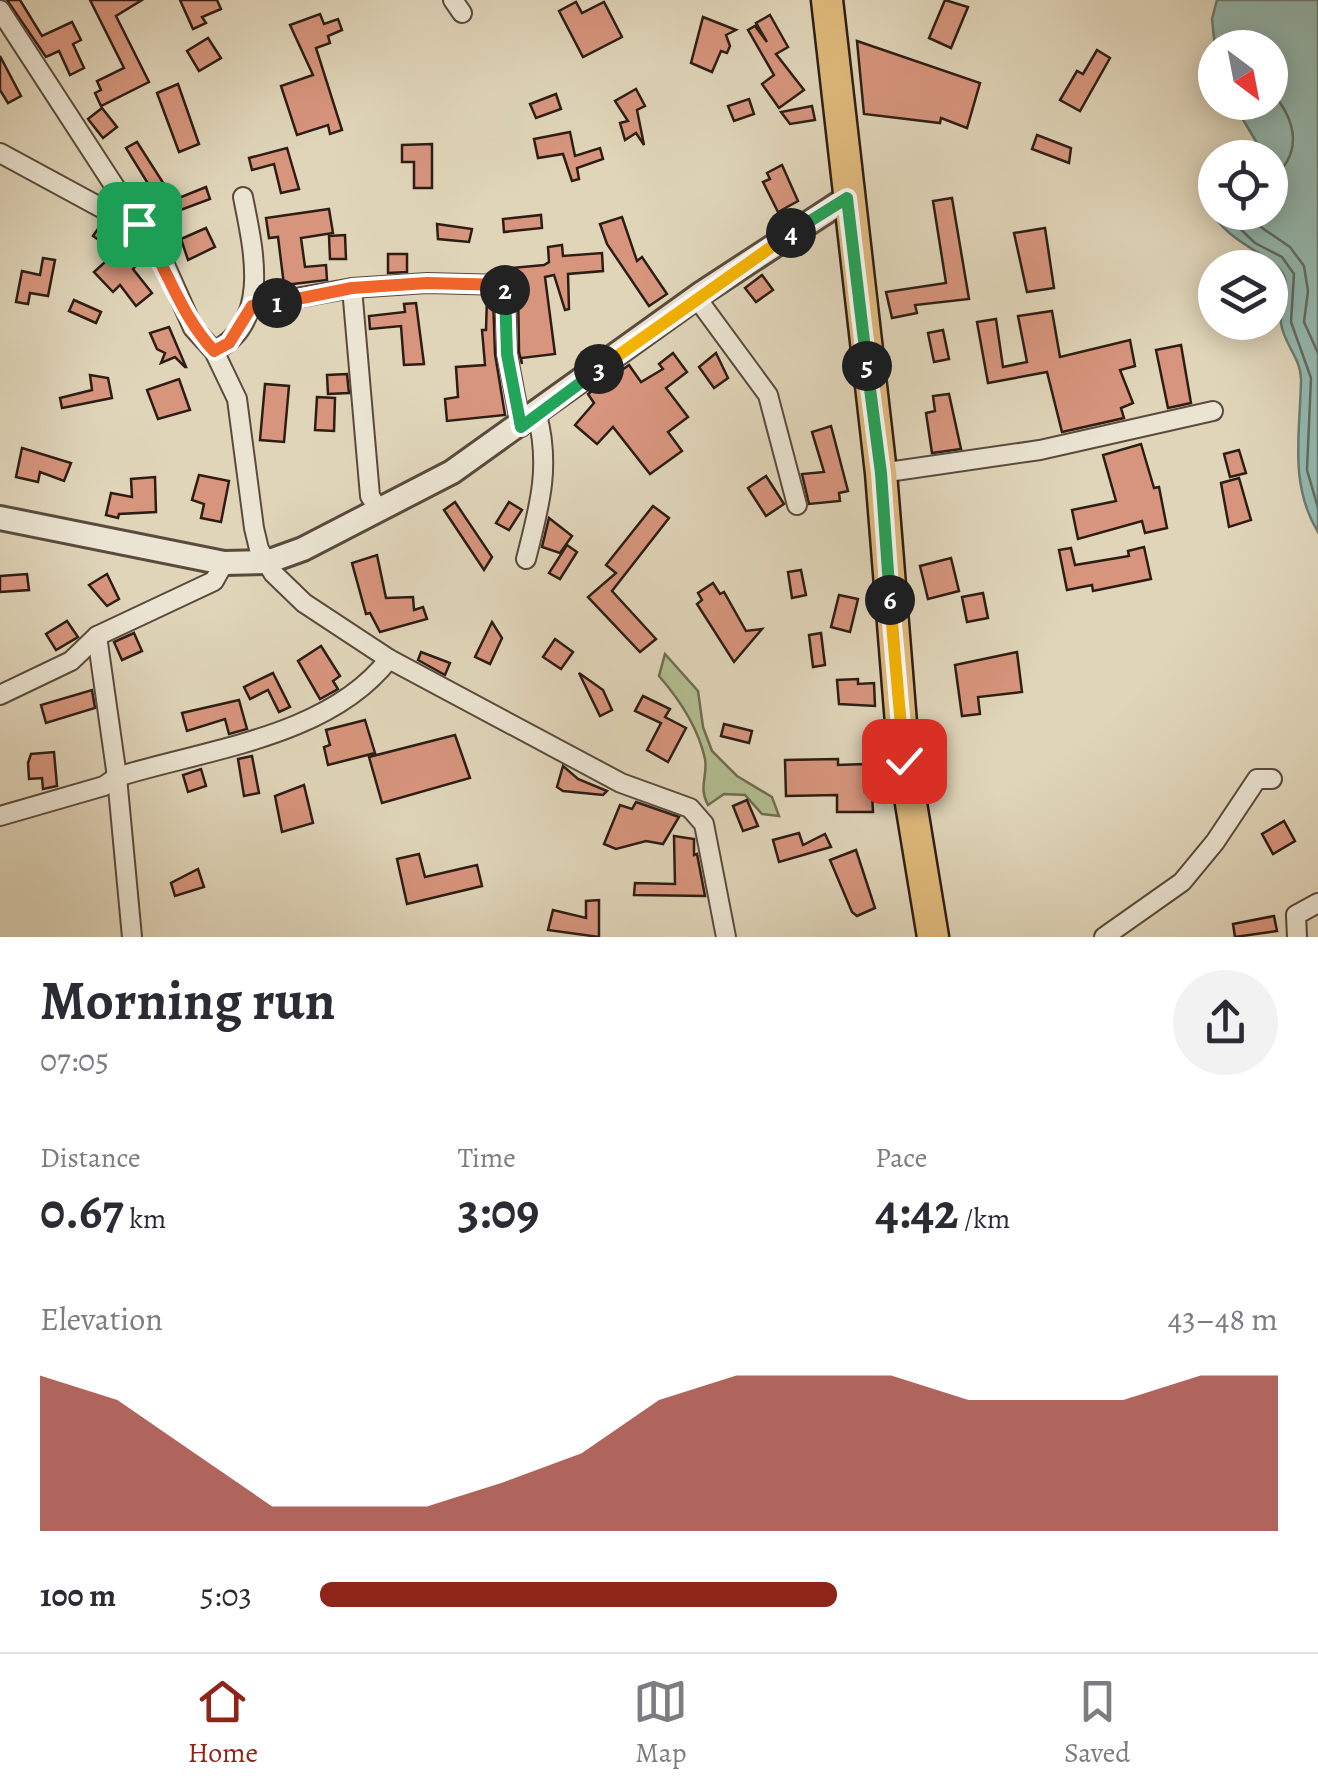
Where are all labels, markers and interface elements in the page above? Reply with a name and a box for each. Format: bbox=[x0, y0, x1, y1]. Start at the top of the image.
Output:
north arrow bbox=[1198, 30, 1288, 120]
map controls bbox=[1198, 30, 1288, 340]
button: locate bbox=[1198, 140, 1288, 230]
pin bbox=[97, 182, 182, 267]
icon: arrive bbox=[112, 197, 167, 252]
pin: 4 bbox=[766, 208, 816, 258]
text: 4 bbox=[784, 214, 798, 252]
button: layers bbox=[1198, 250, 1288, 340]
pin: 2 bbox=[480, 265, 530, 315]
text: 2 bbox=[498, 271, 512, 309]
pin: 1 bbox=[252, 278, 302, 328]
text: 1 bbox=[272, 284, 282, 322]
pin: 5 bbox=[842, 341, 892, 391]
pin: 3 bbox=[574, 344, 624, 394]
text: 5 bbox=[861, 347, 873, 385]
text: 3 bbox=[593, 350, 605, 388]
pin: 6 bbox=[865, 575, 915, 625]
text: 6 bbox=[883, 581, 897, 619]
pin bbox=[862, 719, 947, 804]
icon: check bbox=[877, 734, 932, 789]
text: Morning run bbox=[40, 963, 335, 1038]
button: share bbox=[1173, 970, 1278, 1075]
text: 07:05 bbox=[40, 1038, 109, 1082]
text: Distance bbox=[40, 1139, 140, 1177]
text: Time bbox=[458, 1139, 516, 1177]
text: Pace bbox=[875, 1139, 927, 1177]
text: 0.67 bbox=[40, 1177, 124, 1245]
text: 3:09 bbox=[458, 1177, 539, 1245]
text: 4:42 bbox=[875, 1177, 958, 1245]
text: km bbox=[124, 1200, 166, 1238]
text: /km bbox=[958, 1200, 1010, 1238]
text: Elevation bbox=[40, 1297, 163, 1341]
text: 43–48 m bbox=[1168, 1297, 1278, 1341]
text: 100 m bbox=[40, 1573, 116, 1617]
text: 5:03 bbox=[200, 1573, 252, 1617]
tab: Home bbox=[188, 1674, 258, 1772]
tab: Map bbox=[633, 1674, 688, 1772]
tab: Saved bbox=[1064, 1674, 1130, 1772]

